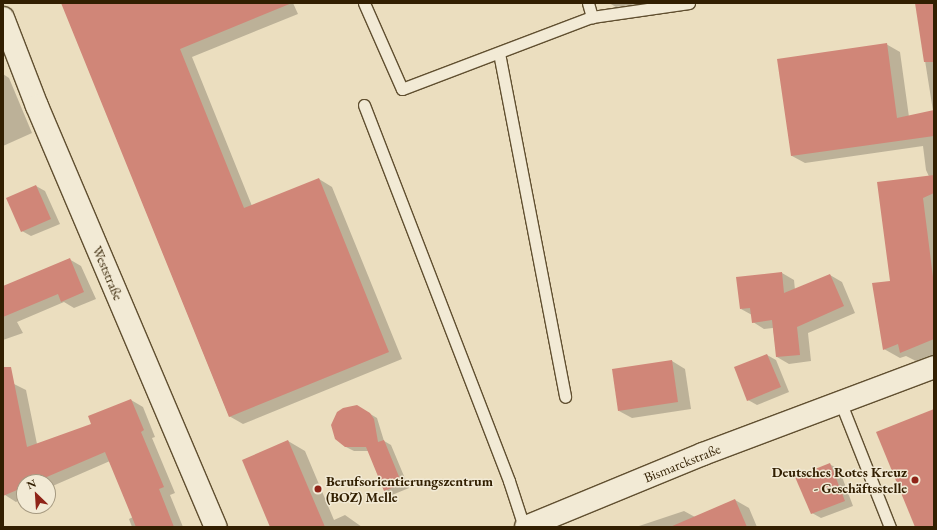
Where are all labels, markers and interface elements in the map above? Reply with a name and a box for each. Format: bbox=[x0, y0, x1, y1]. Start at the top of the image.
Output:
street label: Weststraße bbox=[89, 243, 127, 303]
street label: Bismarckstraße bbox=[641, 440, 723, 486]
place label: Deutsches Rotes Kreuz - Geschäftsstelle bbox=[772, 464, 907, 496]
place label: Berufsorientierungszentrum (BOZ) Melle bbox=[326, 473, 493, 506]
north arrow bbox=[16, 474, 56, 514]
marker: Deutsches Rotes Kreuz - Geschäftsstelle bbox=[910, 475, 920, 485]
text: N bbox=[24, 476, 38, 492]
marker: Berufsorientierungszentrum (BOZ) Melle bbox=[313, 484, 323, 494]

